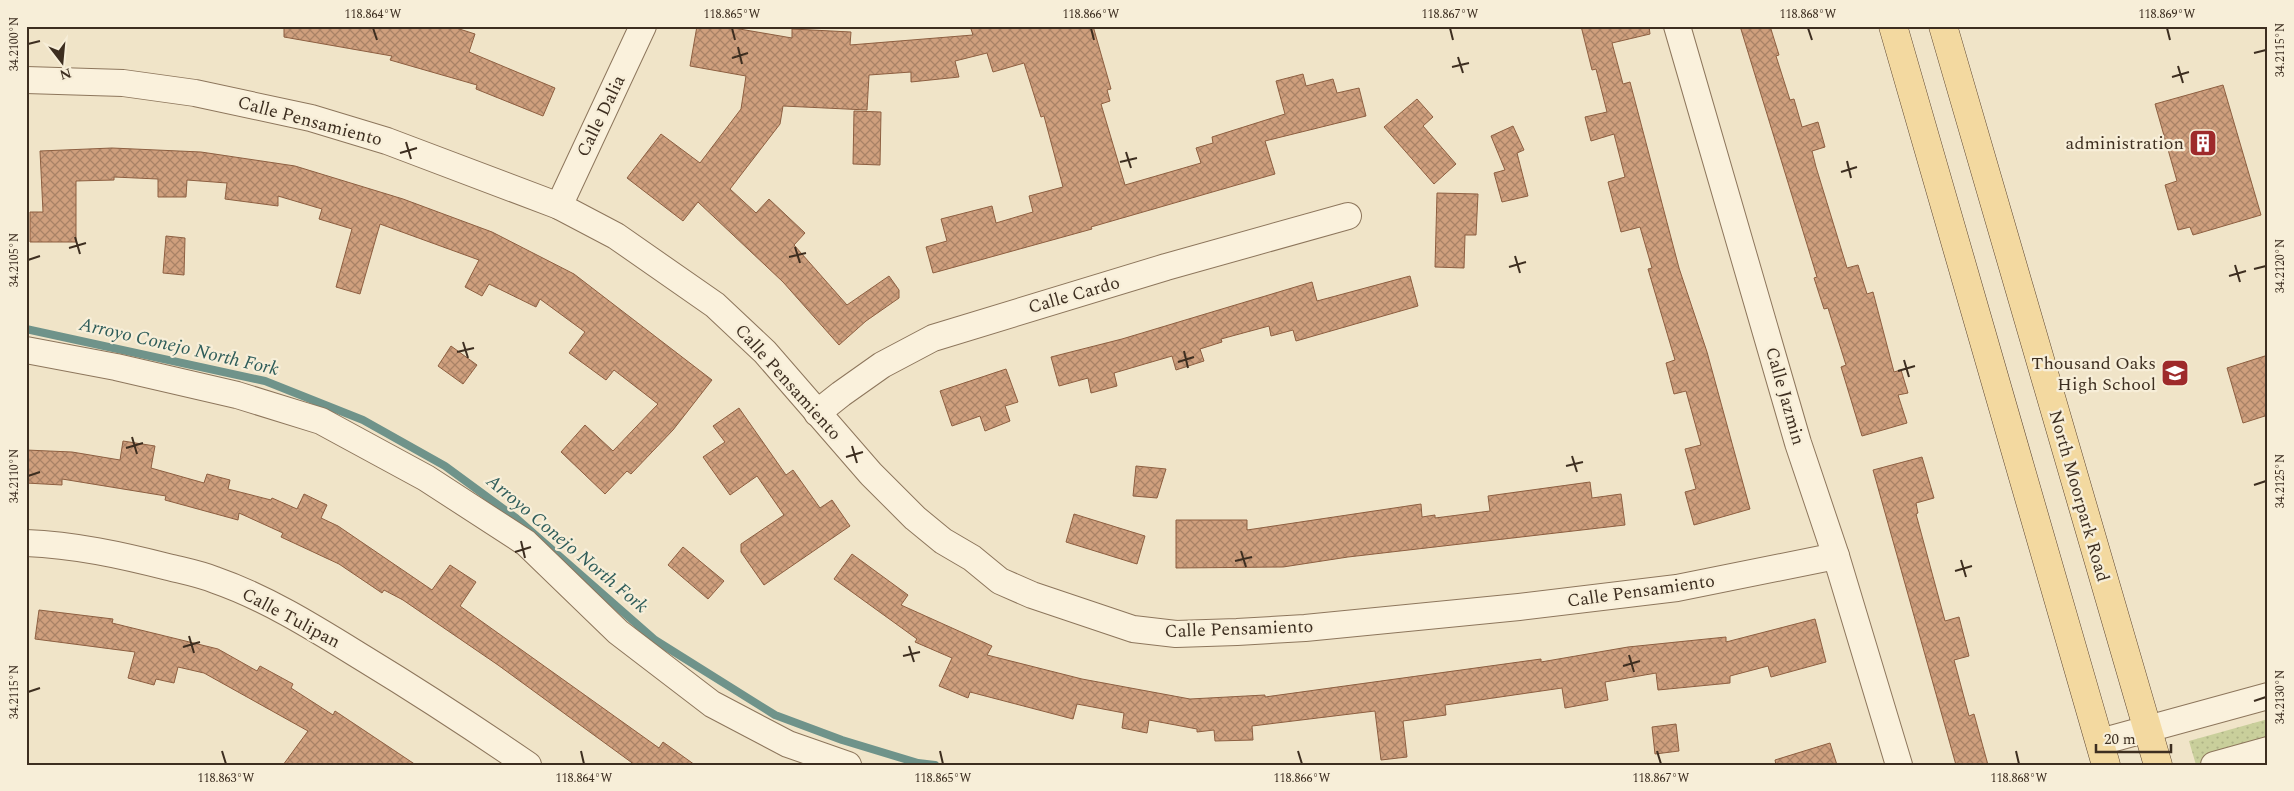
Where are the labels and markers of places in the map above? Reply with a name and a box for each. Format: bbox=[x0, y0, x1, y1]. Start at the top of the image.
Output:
building icon: administration bbox=[2188, 128, 2218, 158]
place label: administration bbox=[2066, 130, 2184, 157]
place label: Thousand Oaks High School bbox=[2031, 350, 2156, 398]
school or university icon: Thousand Oaks High School bbox=[2160, 358, 2190, 388]

